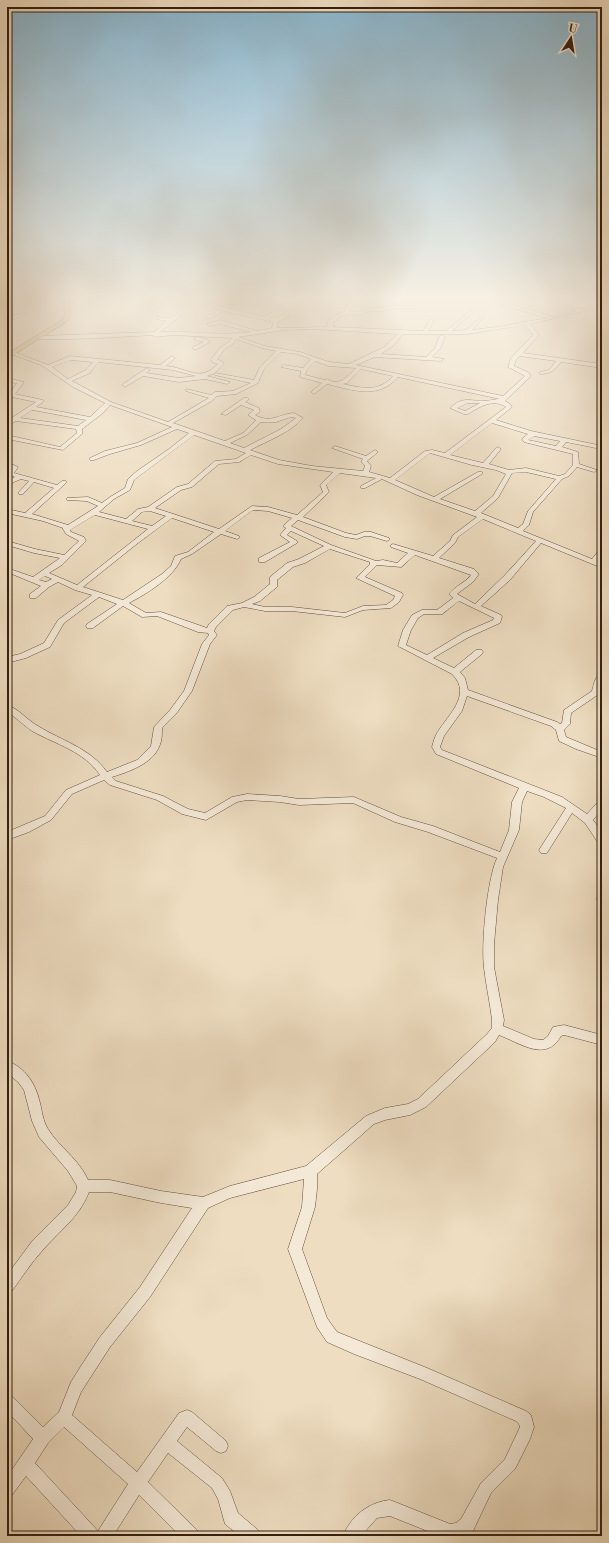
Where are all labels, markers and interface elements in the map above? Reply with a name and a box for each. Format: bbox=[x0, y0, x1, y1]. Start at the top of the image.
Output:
north arrow bbox=[551, 18, 591, 58]
text: U bbox=[567, 21, 579, 37]

